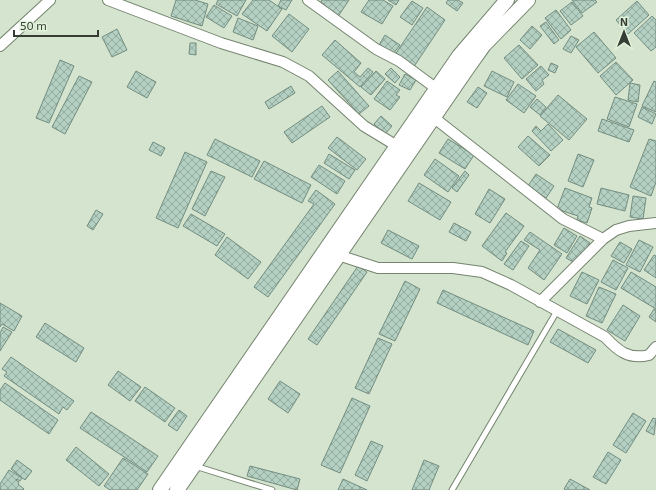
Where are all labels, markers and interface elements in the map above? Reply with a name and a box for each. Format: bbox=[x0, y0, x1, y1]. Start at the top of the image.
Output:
scale bar bbox=[14, 12, 98, 38]
north arrow bbox=[604, 12, 644, 52]
text: N bbox=[620, 15, 628, 28]
text: 50 m bbox=[20, 18, 47, 32]

